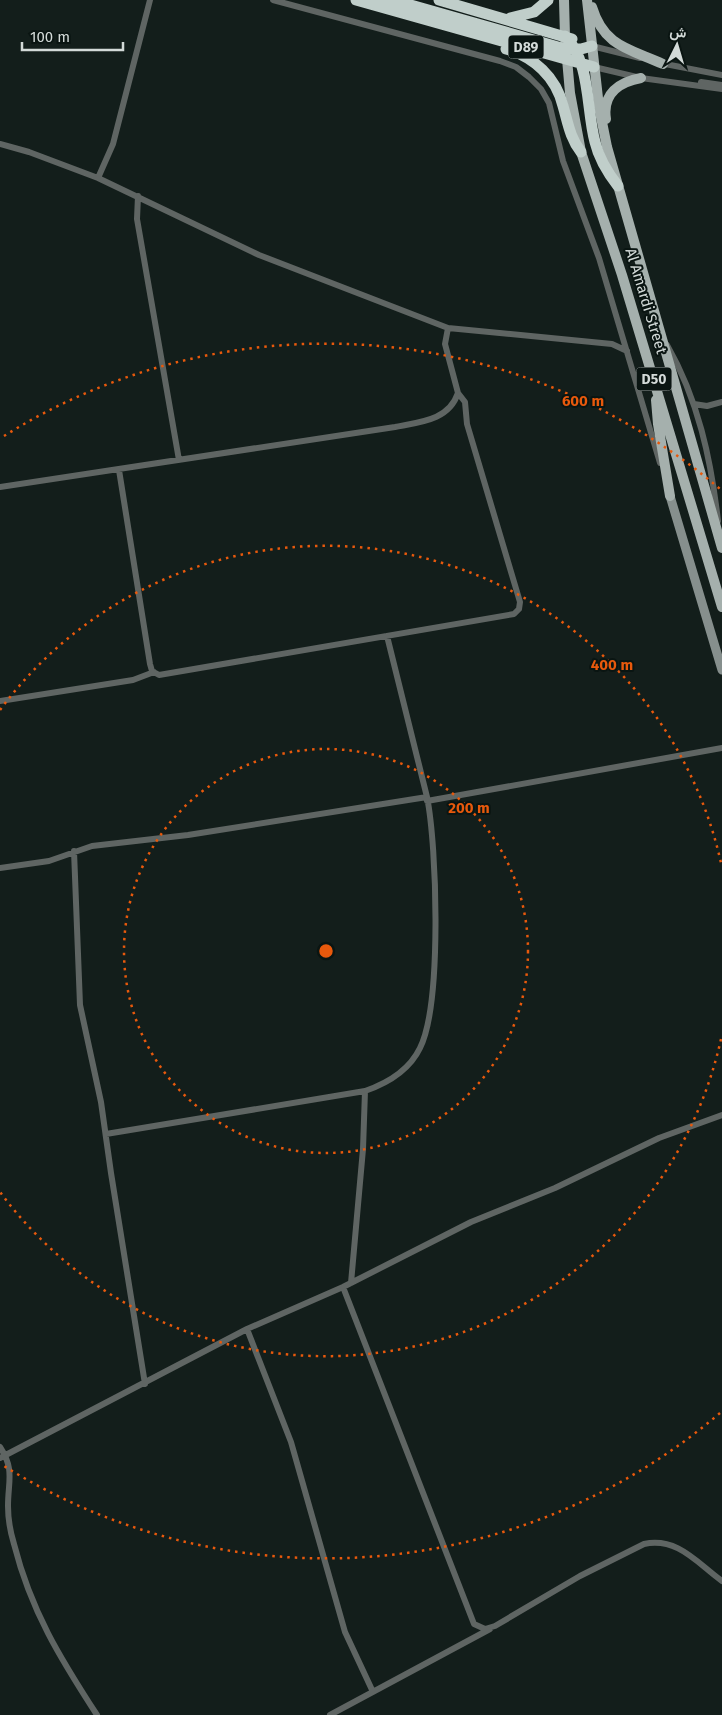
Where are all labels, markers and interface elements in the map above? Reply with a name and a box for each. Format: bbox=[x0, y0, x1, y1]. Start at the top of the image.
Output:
scale bar bbox=[22, 20, 124, 52]
north arrow bbox=[652, 20, 702, 70]
text: ش bbox=[669, 23, 687, 42]
text: 100 m bbox=[30, 28, 70, 46]
road number: D89 bbox=[508, 36, 544, 58]
street label: Al Amardi Street bbox=[621, 246, 671, 357]
road number: D50 bbox=[636, 368, 672, 390]
text: 600 m bbox=[562, 392, 604, 410]
text: 400 m bbox=[591, 656, 633, 674]
text: 200 m bbox=[448, 799, 490, 817]
centre of rings bbox=[317, 942, 335, 960]

